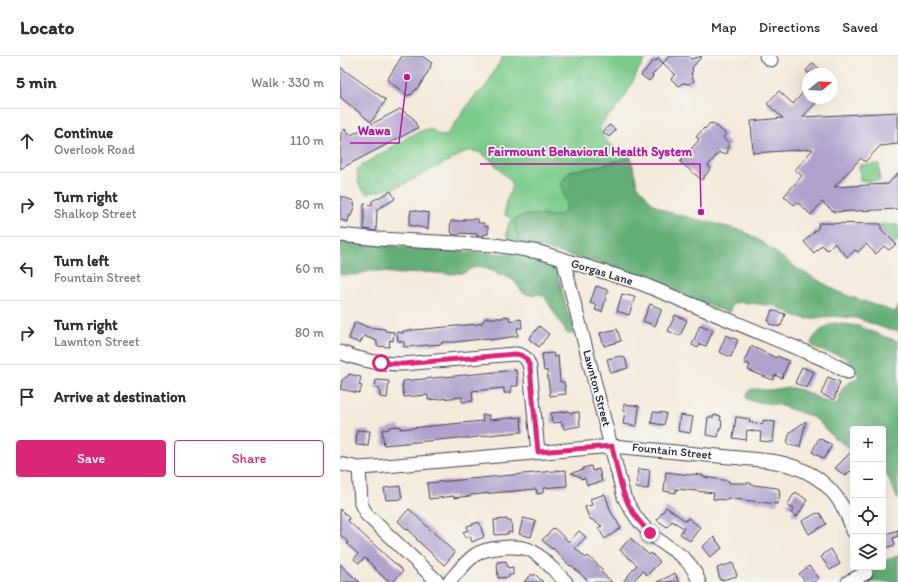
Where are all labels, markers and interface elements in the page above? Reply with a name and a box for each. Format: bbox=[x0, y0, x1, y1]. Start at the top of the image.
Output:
text: Locato bbox=[20, 16, 74, 39]
text: Map bbox=[711, 19, 737, 36]
text: Directions bbox=[759, 19, 820, 36]
text: Saved bbox=[842, 19, 878, 36]
north arrow bbox=[802, 68, 838, 104]
text: 5 min bbox=[16, 72, 56, 92]
text: Walk · 330 m bbox=[251, 75, 324, 90]
callout: Wawa bbox=[350, 118, 399, 143]
text: Wawa bbox=[358, 123, 391, 138]
text: Continue bbox=[54, 124, 113, 142]
icon: ahead bbox=[16, 130, 38, 152]
text: 110 m bbox=[290, 133, 324, 148]
callout: Fairmount Behavioral Health System bbox=[480, 139, 700, 164]
text: Overlook Road bbox=[54, 142, 135, 157]
text: Fairmount Behavioral Health System bbox=[488, 144, 692, 160]
text: Turn right bbox=[54, 188, 118, 206]
icon: right bbox=[16, 194, 38, 216]
text: 80 m bbox=[295, 197, 324, 212]
text: Shalkop Street bbox=[54, 206, 137, 221]
text: Turn left bbox=[54, 252, 109, 270]
street label: Gorgas Lane bbox=[569, 256, 635, 288]
icon: left bbox=[16, 258, 38, 280]
text: 60 m bbox=[295, 261, 324, 276]
text: Fountain Street bbox=[54, 270, 141, 285]
text: Turn right bbox=[54, 316, 118, 334]
icon: right bbox=[16, 322, 38, 344]
text: 80 m bbox=[295, 325, 324, 340]
text: Lawnton Street bbox=[54, 334, 140, 349]
street label: Lawnton Street bbox=[580, 348, 614, 428]
route start bbox=[372, 354, 390, 372]
icon: arrive bbox=[16, 386, 38, 408]
text: Arrive at destination bbox=[54, 388, 186, 406]
map controls bbox=[850, 426, 886, 570]
button: + bbox=[850, 426, 886, 462]
button: Save bbox=[16, 440, 166, 477]
button: Share bbox=[174, 440, 324, 477]
street label: Fountain Street bbox=[631, 440, 713, 462]
button: − bbox=[850, 462, 886, 498]
button: locate bbox=[850, 498, 886, 534]
route end bbox=[641, 524, 659, 542]
button: layers bbox=[850, 534, 886, 570]

